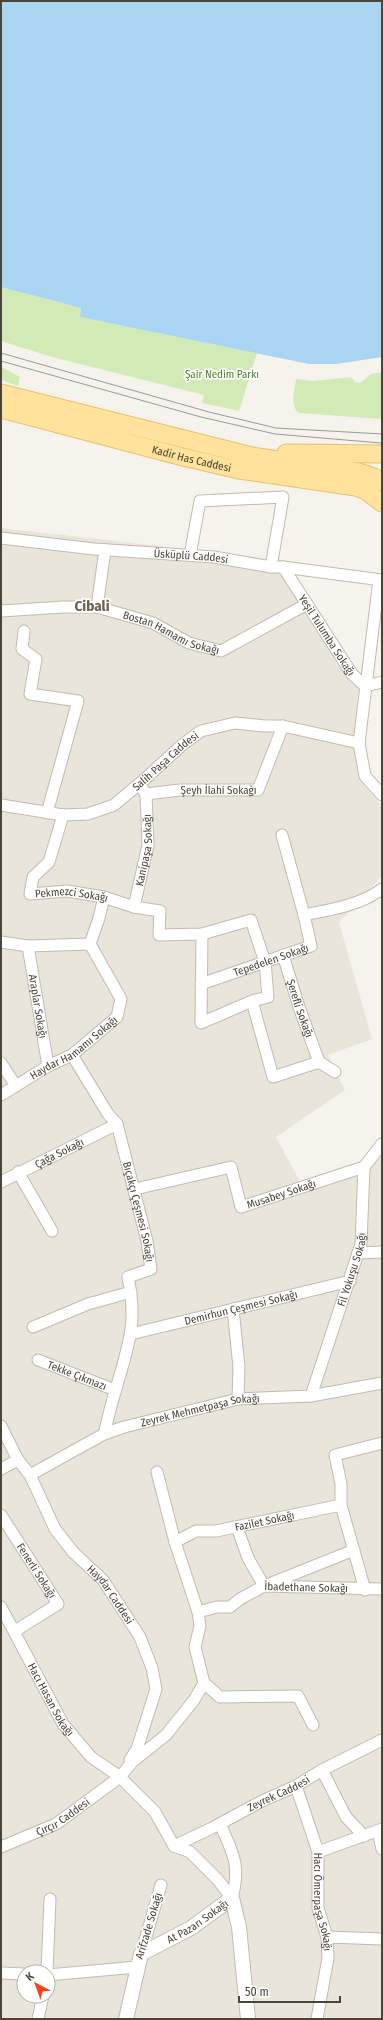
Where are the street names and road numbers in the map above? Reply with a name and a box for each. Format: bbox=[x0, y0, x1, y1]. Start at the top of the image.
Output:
street label: Kadir Has Caddesi bbox=[151, 443, 233, 475]
street label: Üsküplü Caddesi bbox=[153, 547, 230, 566]
street label: Yeşil Tulumba Sokağı bbox=[296, 592, 358, 678]
street label: Bostan Hamamı Sokağı bbox=[121, 608, 221, 657]
street label: Salih Paşa Caddesi bbox=[130, 729, 201, 793]
street label: Şeyh İlahi Sokağı bbox=[181, 783, 257, 797]
street label: Kanipaşa Sokağı bbox=[132, 814, 155, 887]
street label: Pekmezci Sokağı bbox=[34, 884, 110, 904]
street label: Tepedelen Sokağı bbox=[232, 941, 310, 979]
street label: Araplar Sokağı bbox=[26, 973, 50, 1039]
street label: Şerefli Sokağı bbox=[284, 978, 316, 1039]
street label: Haydar Hamamı Sokağı bbox=[27, 1013, 120, 1082]
street label: Çağa Sokağı bbox=[32, 1135, 86, 1171]
street label: Bıçakçı Çeşmesi Sokağı bbox=[120, 1160, 156, 1263]
street label: Musabey Sokağı bbox=[245, 1177, 317, 1211]
street label: Fil Yokuşu Sokağı bbox=[334, 1232, 368, 1308]
street label: Demirhun Çeşmesi Sokağı bbox=[183, 1287, 299, 1327]
street label: Tekke Çıkmazı bbox=[46, 1358, 109, 1393]
street label: Zeyrek Mehmetpaşa Sokağı bbox=[139, 1392, 260, 1429]
street label: Fazilet Sokağı bbox=[234, 1508, 296, 1533]
street label: Fenerli Sokağı bbox=[14, 1541, 59, 1600]
street label: Haydar Caddesi bbox=[85, 1562, 136, 1627]
street label: İbadethane Sokağı bbox=[264, 1579, 348, 1595]
street label: Hacı Hasan Sokağı bbox=[25, 1660, 77, 1739]
street label: Zeyrek Caddesi bbox=[245, 1773, 312, 1814]
street label: Çırçır Caddesi bbox=[34, 1795, 92, 1838]
street label: Hacı Ömerpaşa Sokağı bbox=[312, 1852, 334, 1951]
street label: Arifzade Sokağı bbox=[133, 1891, 165, 1961]
street label: At Pazarı Sokağı bbox=[164, 1897, 231, 1946]

